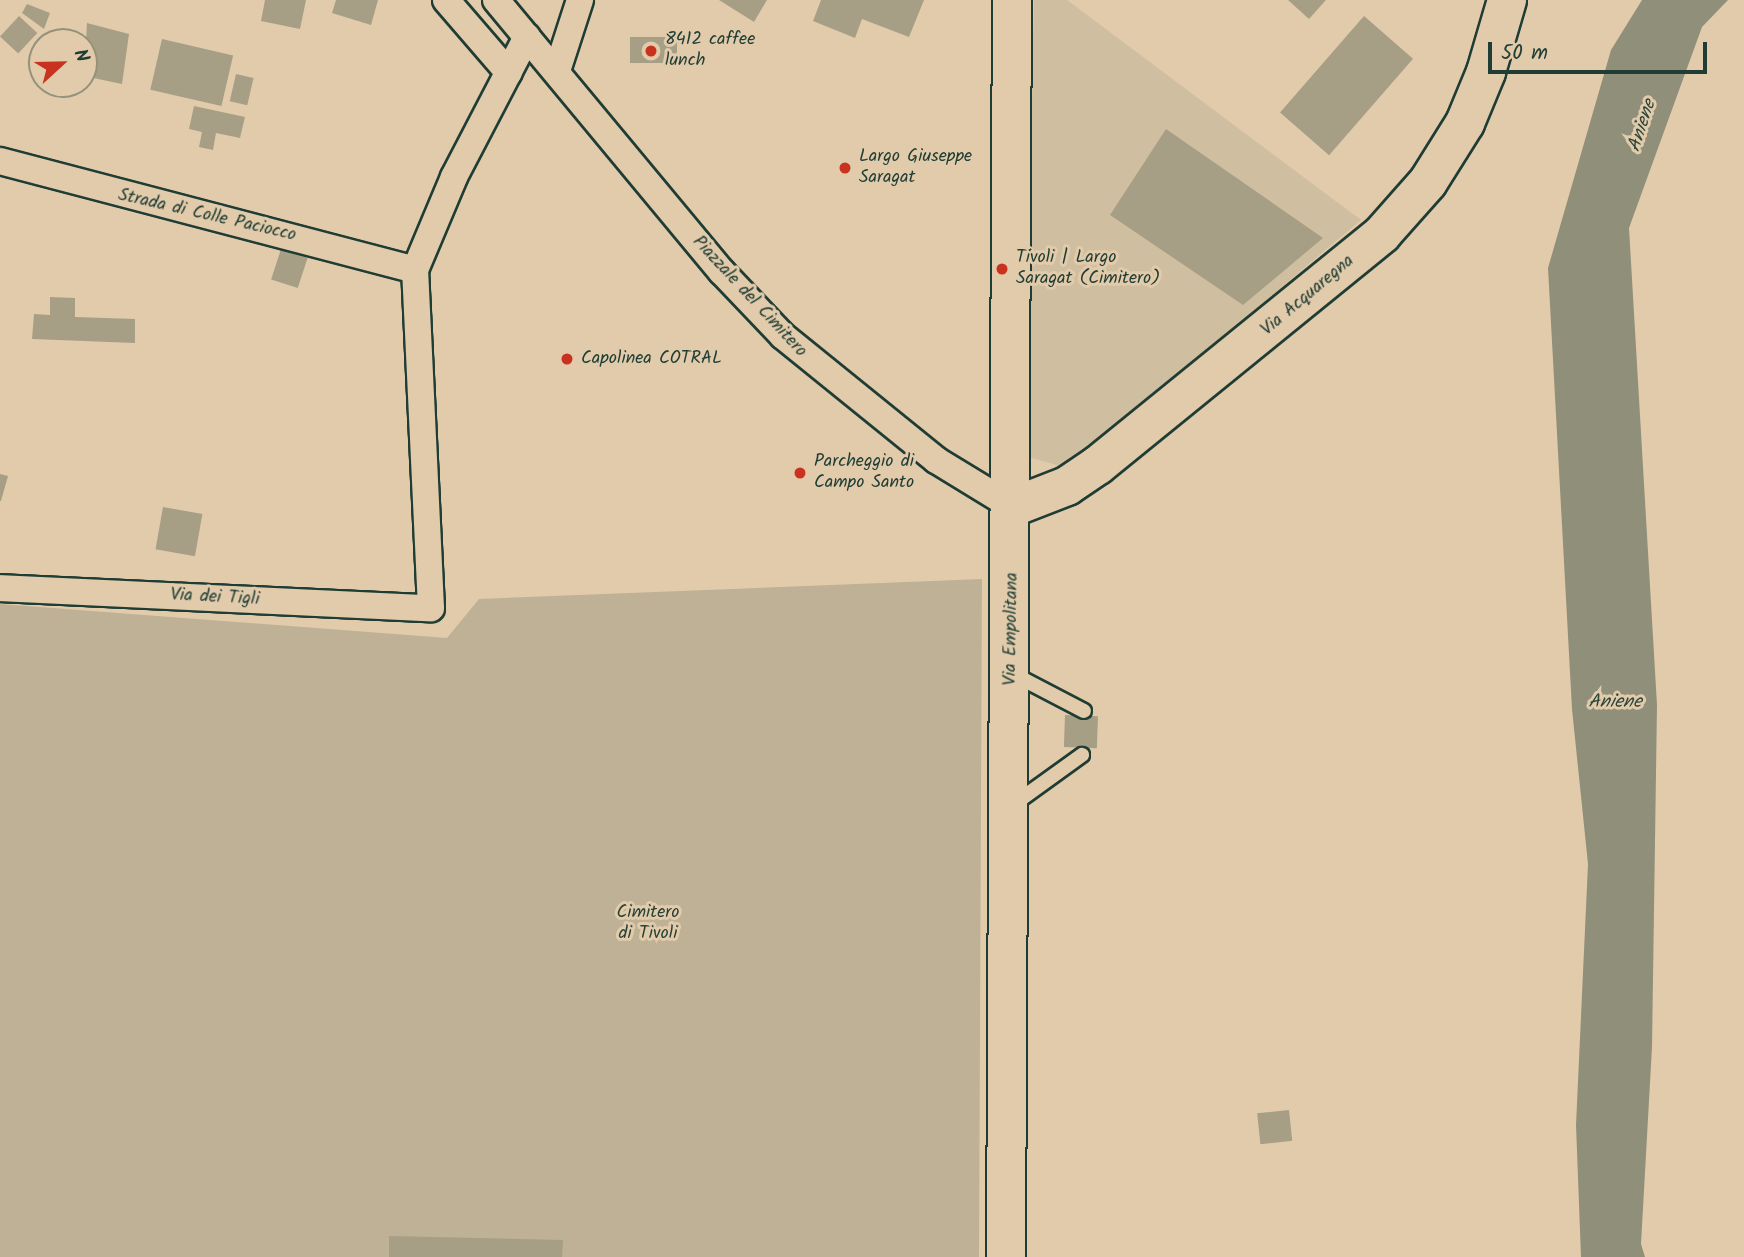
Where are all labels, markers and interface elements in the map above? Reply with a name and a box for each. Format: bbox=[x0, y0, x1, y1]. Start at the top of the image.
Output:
north arrow bbox=[28, 28, 98, 98]
scale bar bbox=[1492, 28, 1711, 72]
place label: 8412 caffee lunch bbox=[665, 30, 755, 72]
text: 50 m bbox=[1501, 37, 1548, 70]
marker: 8412 caffee lunch bbox=[643, 43, 659, 59]
text: N bbox=[64, 45, 97, 67]
water label: Aniene bbox=[1624, 97, 1662, 155]
place label: Largo Giuseppe Saragat bbox=[859, 147, 972, 190]
marker: Largo Giuseppe Saragat bbox=[837, 160, 853, 176]
street label: Strada di Colle Paciocco bbox=[116, 185, 298, 247]
street label: Piazzale del Cimitero bbox=[687, 232, 811, 362]
place label: Tivoli | Largo Saragat (Cimitero) bbox=[1016, 248, 1160, 290]
street label: Via Acquaregna bbox=[1257, 251, 1359, 341]
marker: Tivoli | Largo Saragat (Cimitero) bbox=[994, 261, 1010, 277]
place label: Capolinea COTRAL bbox=[581, 348, 722, 370]
marker: Capolinea COTRAL bbox=[559, 351, 575, 367]
place label: Parcheggio di Campo Santo bbox=[814, 452, 914, 494]
marker: Parcheggio di Campo Santo bbox=[792, 465, 808, 481]
street label: Via Empolitana bbox=[1000, 572, 1024, 686]
street label: Via dei Tigli bbox=[170, 585, 260, 611]
water label: Aniene bbox=[1588, 692, 1642, 714]
park label: Cimitero di Tivoli bbox=[617, 903, 679, 946]

